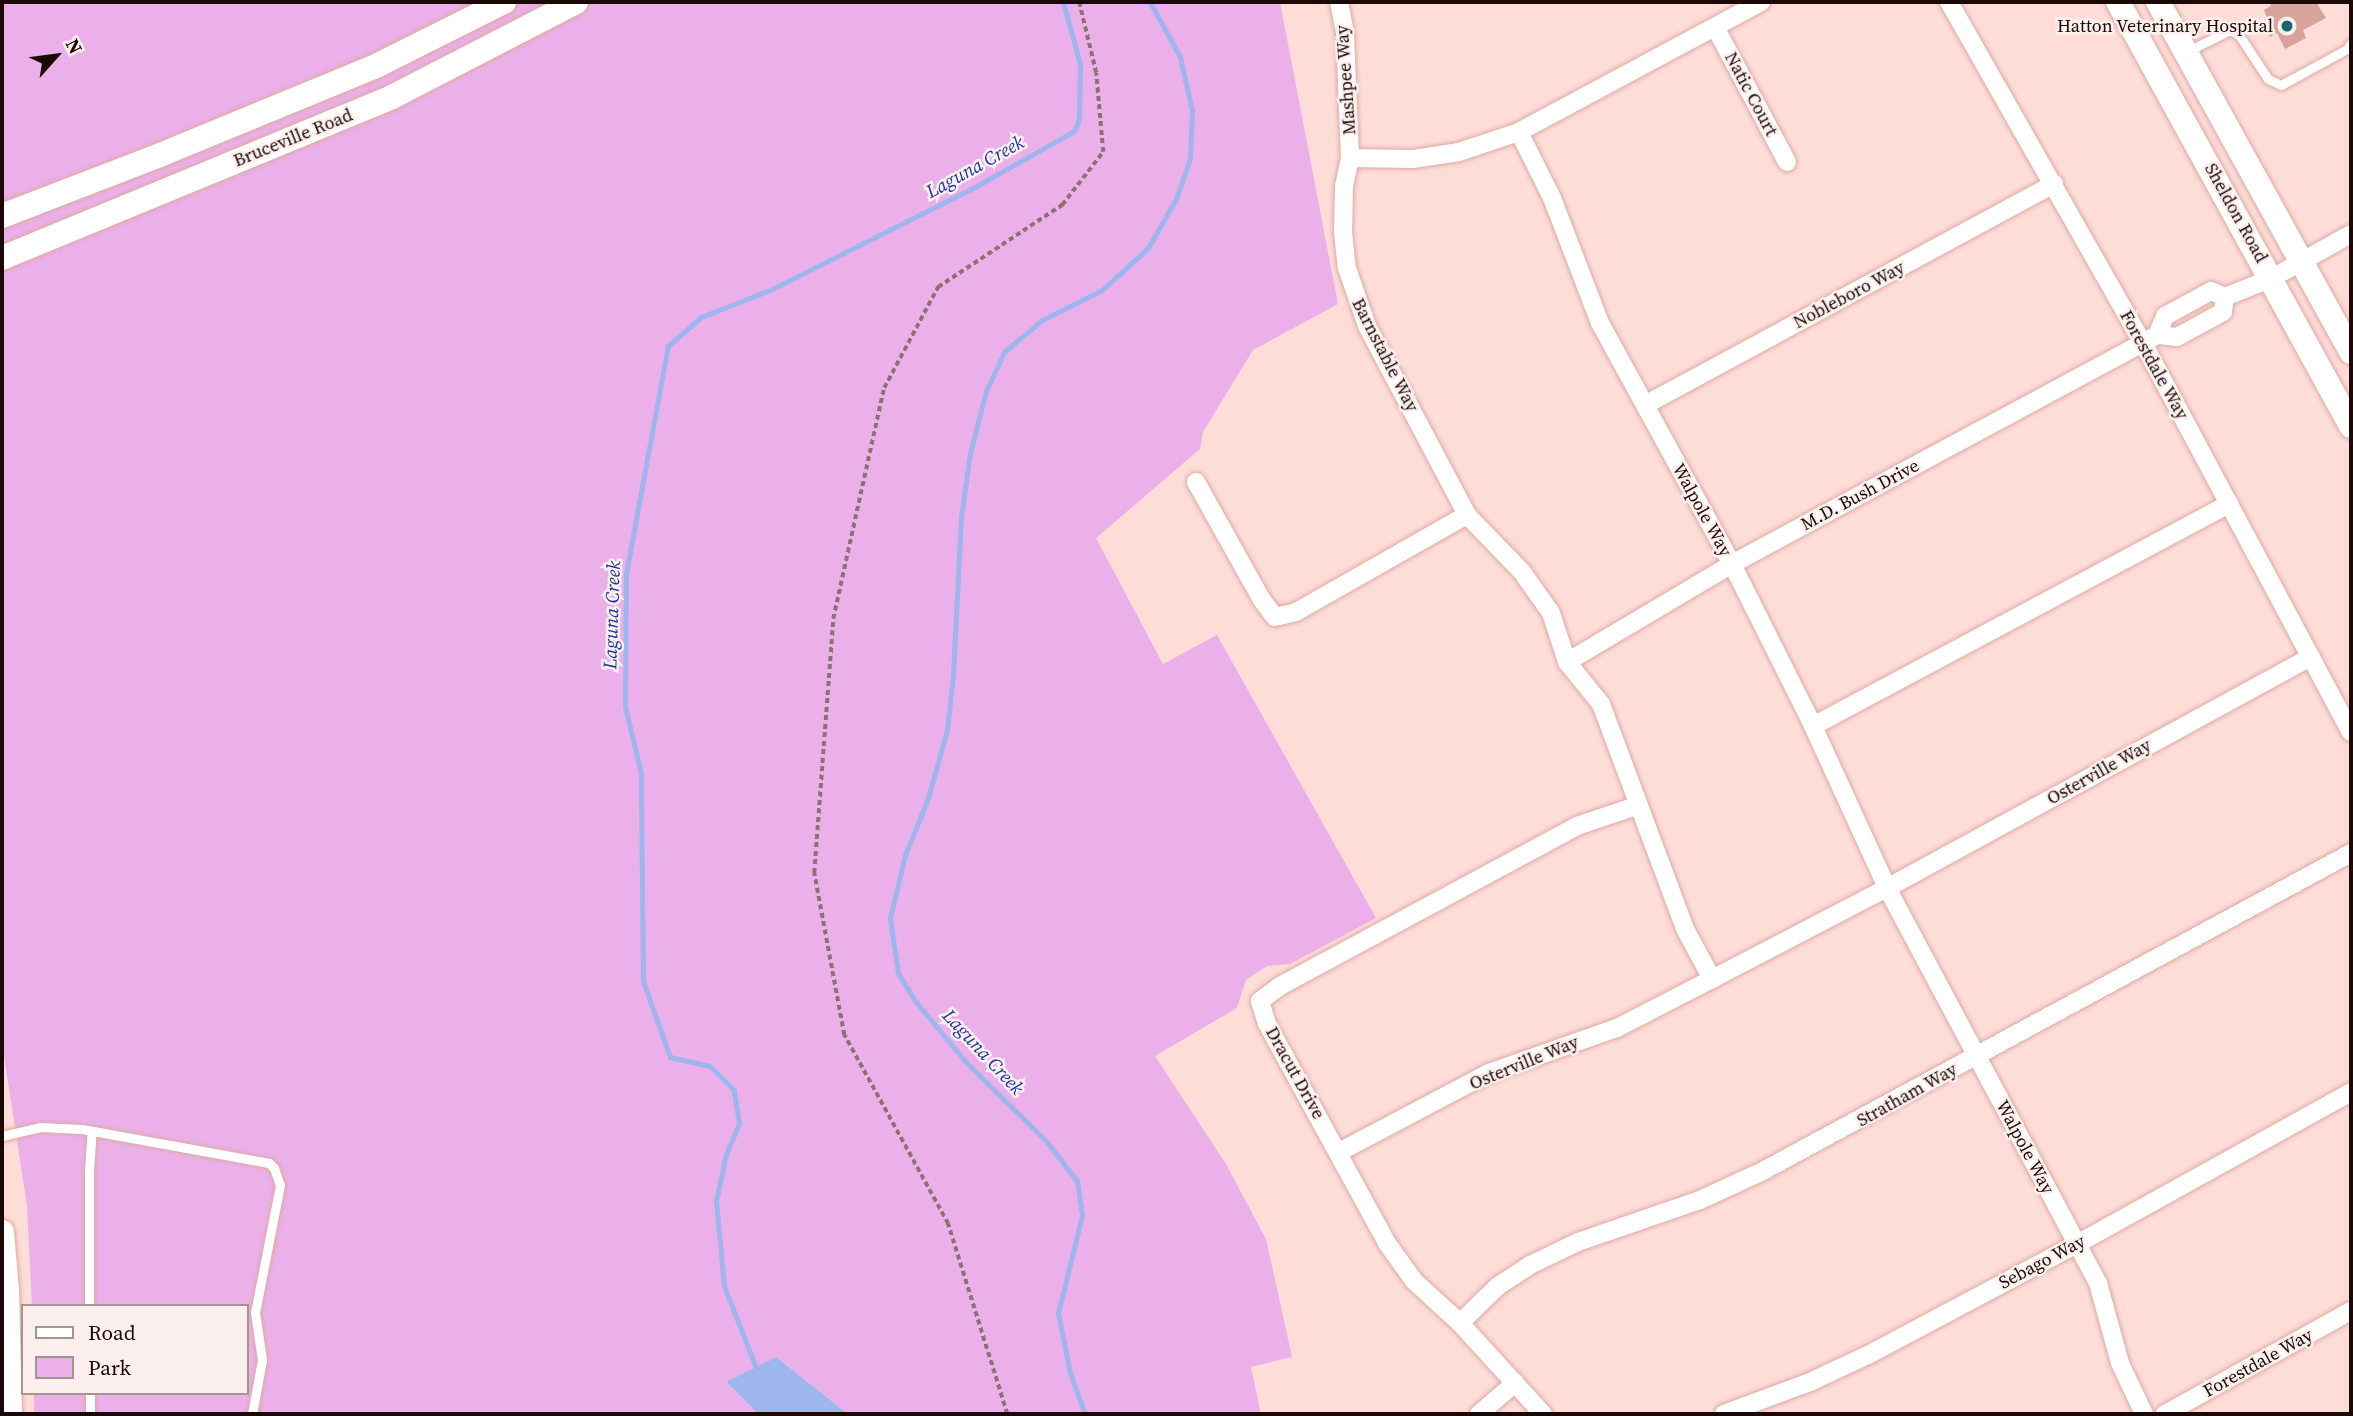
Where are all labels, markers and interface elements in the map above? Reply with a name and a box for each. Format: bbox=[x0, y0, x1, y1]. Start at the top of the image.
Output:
place label: Hatton Veterinary Hospital bbox=[2056, 15, 2273, 37]
marker: Hatton Veterinary Hospital bbox=[2279, 18, 2295, 34]
north arrow bbox=[21, 21, 91, 91]
street label: Mashpee Way bbox=[1331, 24, 1361, 136]
text: N bbox=[60, 34, 89, 58]
street label: Natic Court bbox=[1720, 48, 1782, 140]
street label: Bruceville Road bbox=[230, 104, 356, 172]
water label: Laguna Creek bbox=[922, 131, 1028, 203]
street label: Sheldon Road bbox=[2200, 160, 2272, 266]
street label: Nobleboro Way bbox=[1789, 257, 1909, 333]
street label: Barnstable Way bbox=[1347, 294, 1423, 416]
street label: Forestdale Way bbox=[2115, 306, 2193, 424]
street label: M.D. Bush Drive bbox=[1797, 455, 1923, 535]
street label: Walpole Way bbox=[1667, 460, 1737, 560]
water label: Laguna Creek bbox=[599, 560, 625, 670]
street label: Osterville Way bbox=[2043, 734, 2155, 810]
water label: Laguna Creek bbox=[938, 1005, 1028, 1099]
street label: Dracut Drive bbox=[1261, 1023, 1329, 1123]
street label: Osterville Way bbox=[1466, 1031, 1582, 1095]
street label: Stratham Way bbox=[1853, 1058, 1961, 1132]
street label: Walpole Way bbox=[1991, 1096, 2059, 1198]
street label: Sebago Way bbox=[1995, 1230, 2089, 1294]
legend bbox=[21, 1304, 248, 1395]
text: Road bbox=[88, 1318, 136, 1347]
street label: Forestdale Way bbox=[2199, 1324, 2317, 1402]
text: Park bbox=[88, 1353, 131, 1382]

